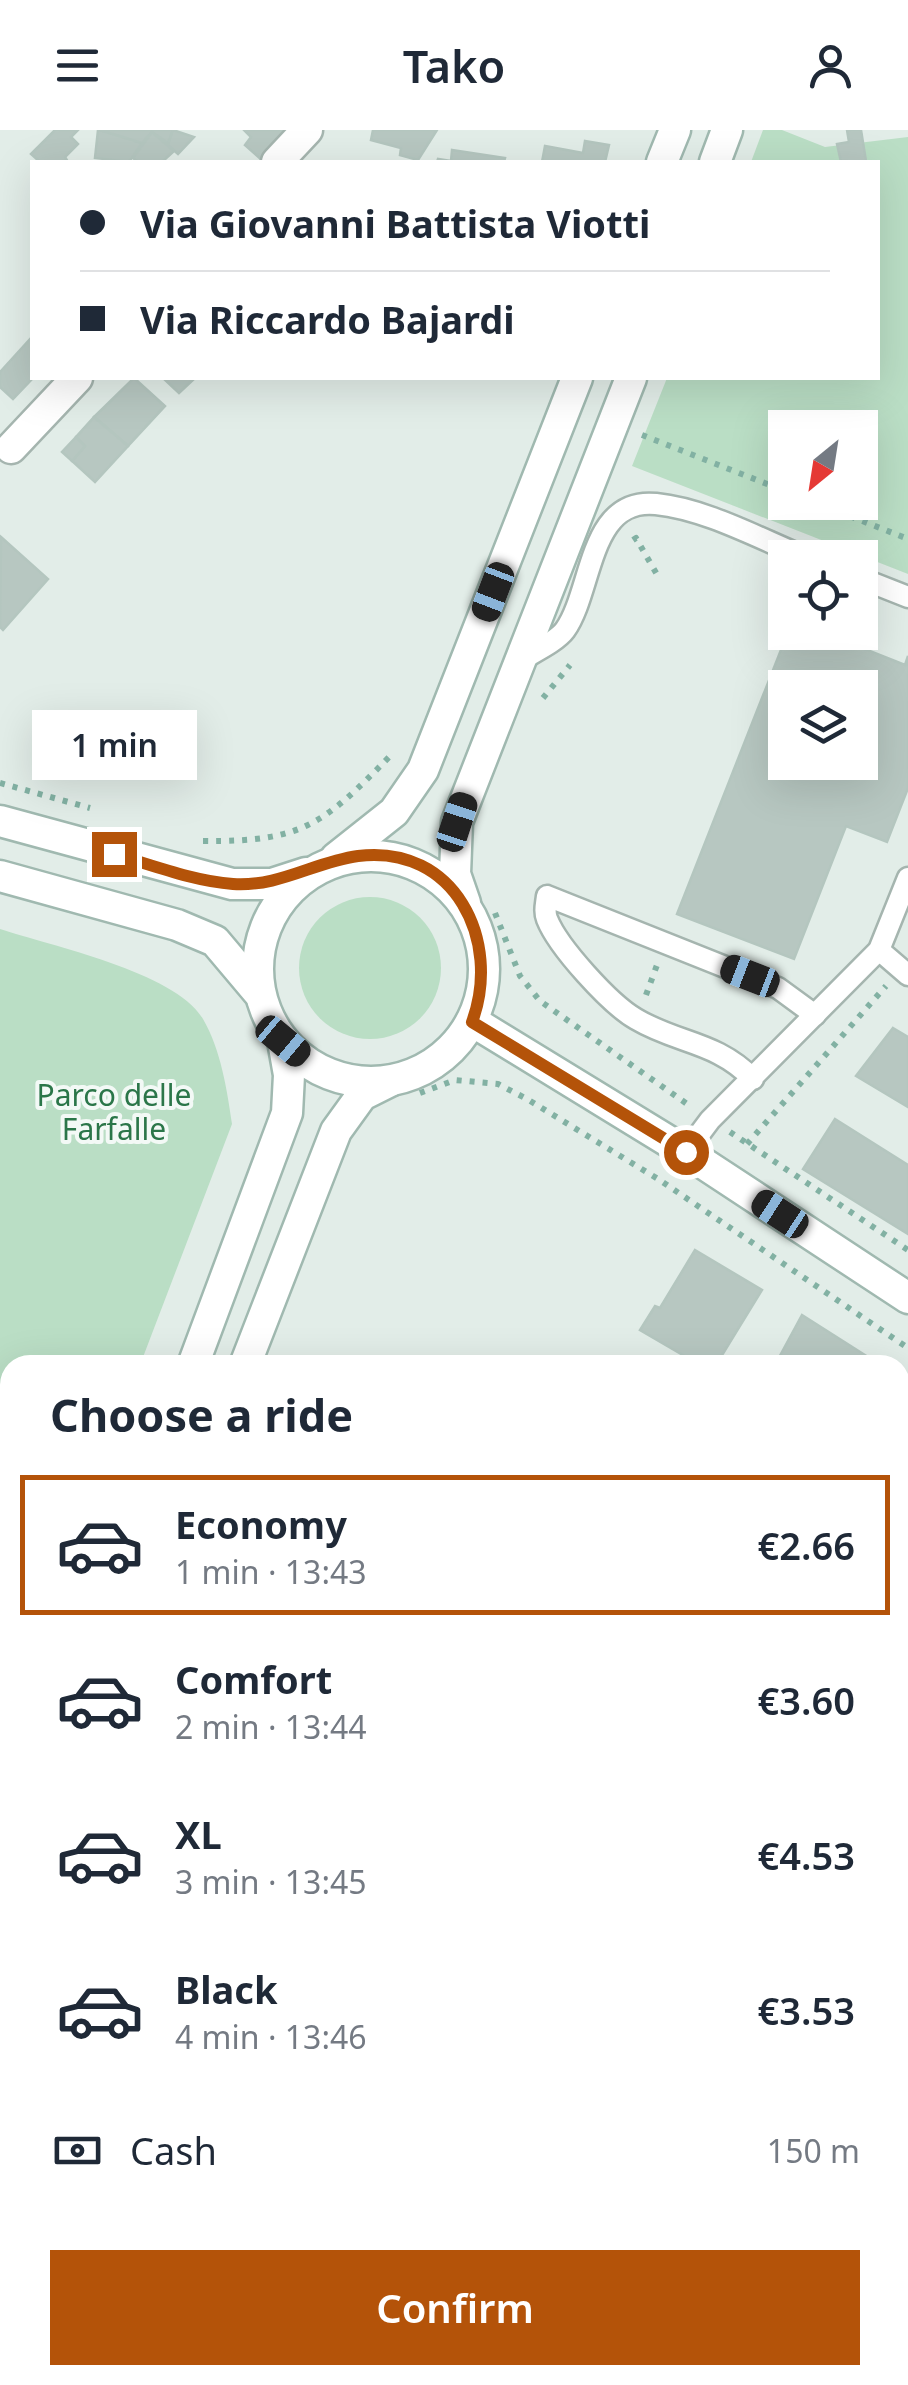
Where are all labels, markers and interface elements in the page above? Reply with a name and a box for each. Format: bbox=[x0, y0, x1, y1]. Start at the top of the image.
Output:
text: Tako bbox=[403, 35, 505, 96]
icon: menu bbox=[50, 38, 105, 93]
icon: person bbox=[803, 38, 858, 93]
text: Via Giovanni Battista Viotti bbox=[140, 197, 650, 249]
text: Via Riccardo Bajardi bbox=[140, 293, 515, 345]
north arrow bbox=[768, 410, 878, 520]
map controls bbox=[768, 410, 878, 780]
button: locate bbox=[768, 540, 878, 650]
car bbox=[468, 559, 518, 625]
button: layers bbox=[768, 670, 878, 780]
callout: 1 min bbox=[32, 709, 196, 779]
text: 1 min bbox=[71, 723, 158, 766]
car bbox=[433, 789, 481, 855]
route end bbox=[92, 832, 137, 877]
car bbox=[717, 951, 783, 1001]
car bbox=[250, 1010, 316, 1072]
park label: Parco delle Farfalle bbox=[37, 1074, 191, 1149]
route start bbox=[664, 1130, 709, 1175]
car bbox=[747, 1185, 813, 1243]
text: Choose a ride bbox=[50, 1384, 353, 1445]
text: Economy bbox=[175, 1498, 347, 1550]
icon: car bbox=[55, 1500, 145, 1590]
text: €2.66 bbox=[758, 1519, 855, 1571]
text: 1 min · 13:43 bbox=[175, 1550, 367, 1593]
text: Comfort bbox=[175, 1653, 332, 1705]
icon: car bbox=[55, 1655, 145, 1745]
text: €3.60 bbox=[758, 1674, 855, 1726]
text: 2 min · 13:44 bbox=[175, 1705, 367, 1748]
text: XL bbox=[175, 1808, 222, 1860]
icon: car bbox=[55, 1810, 145, 1900]
text: €4.53 bbox=[758, 1829, 855, 1881]
text: 3 min · 13:45 bbox=[175, 1860, 367, 1903]
text: Black bbox=[175, 1963, 278, 2015]
icon: car bbox=[55, 1965, 145, 2055]
text: €3.53 bbox=[758, 1984, 855, 2036]
text: 4 min · 13:46 bbox=[175, 2015, 367, 2058]
icon: cash bbox=[50, 2123, 105, 2178]
text: Cash bbox=[130, 2124, 217, 2176]
text: 150 m bbox=[767, 2129, 860, 2172]
button: Confirm bbox=[50, 2250, 860, 2365]

